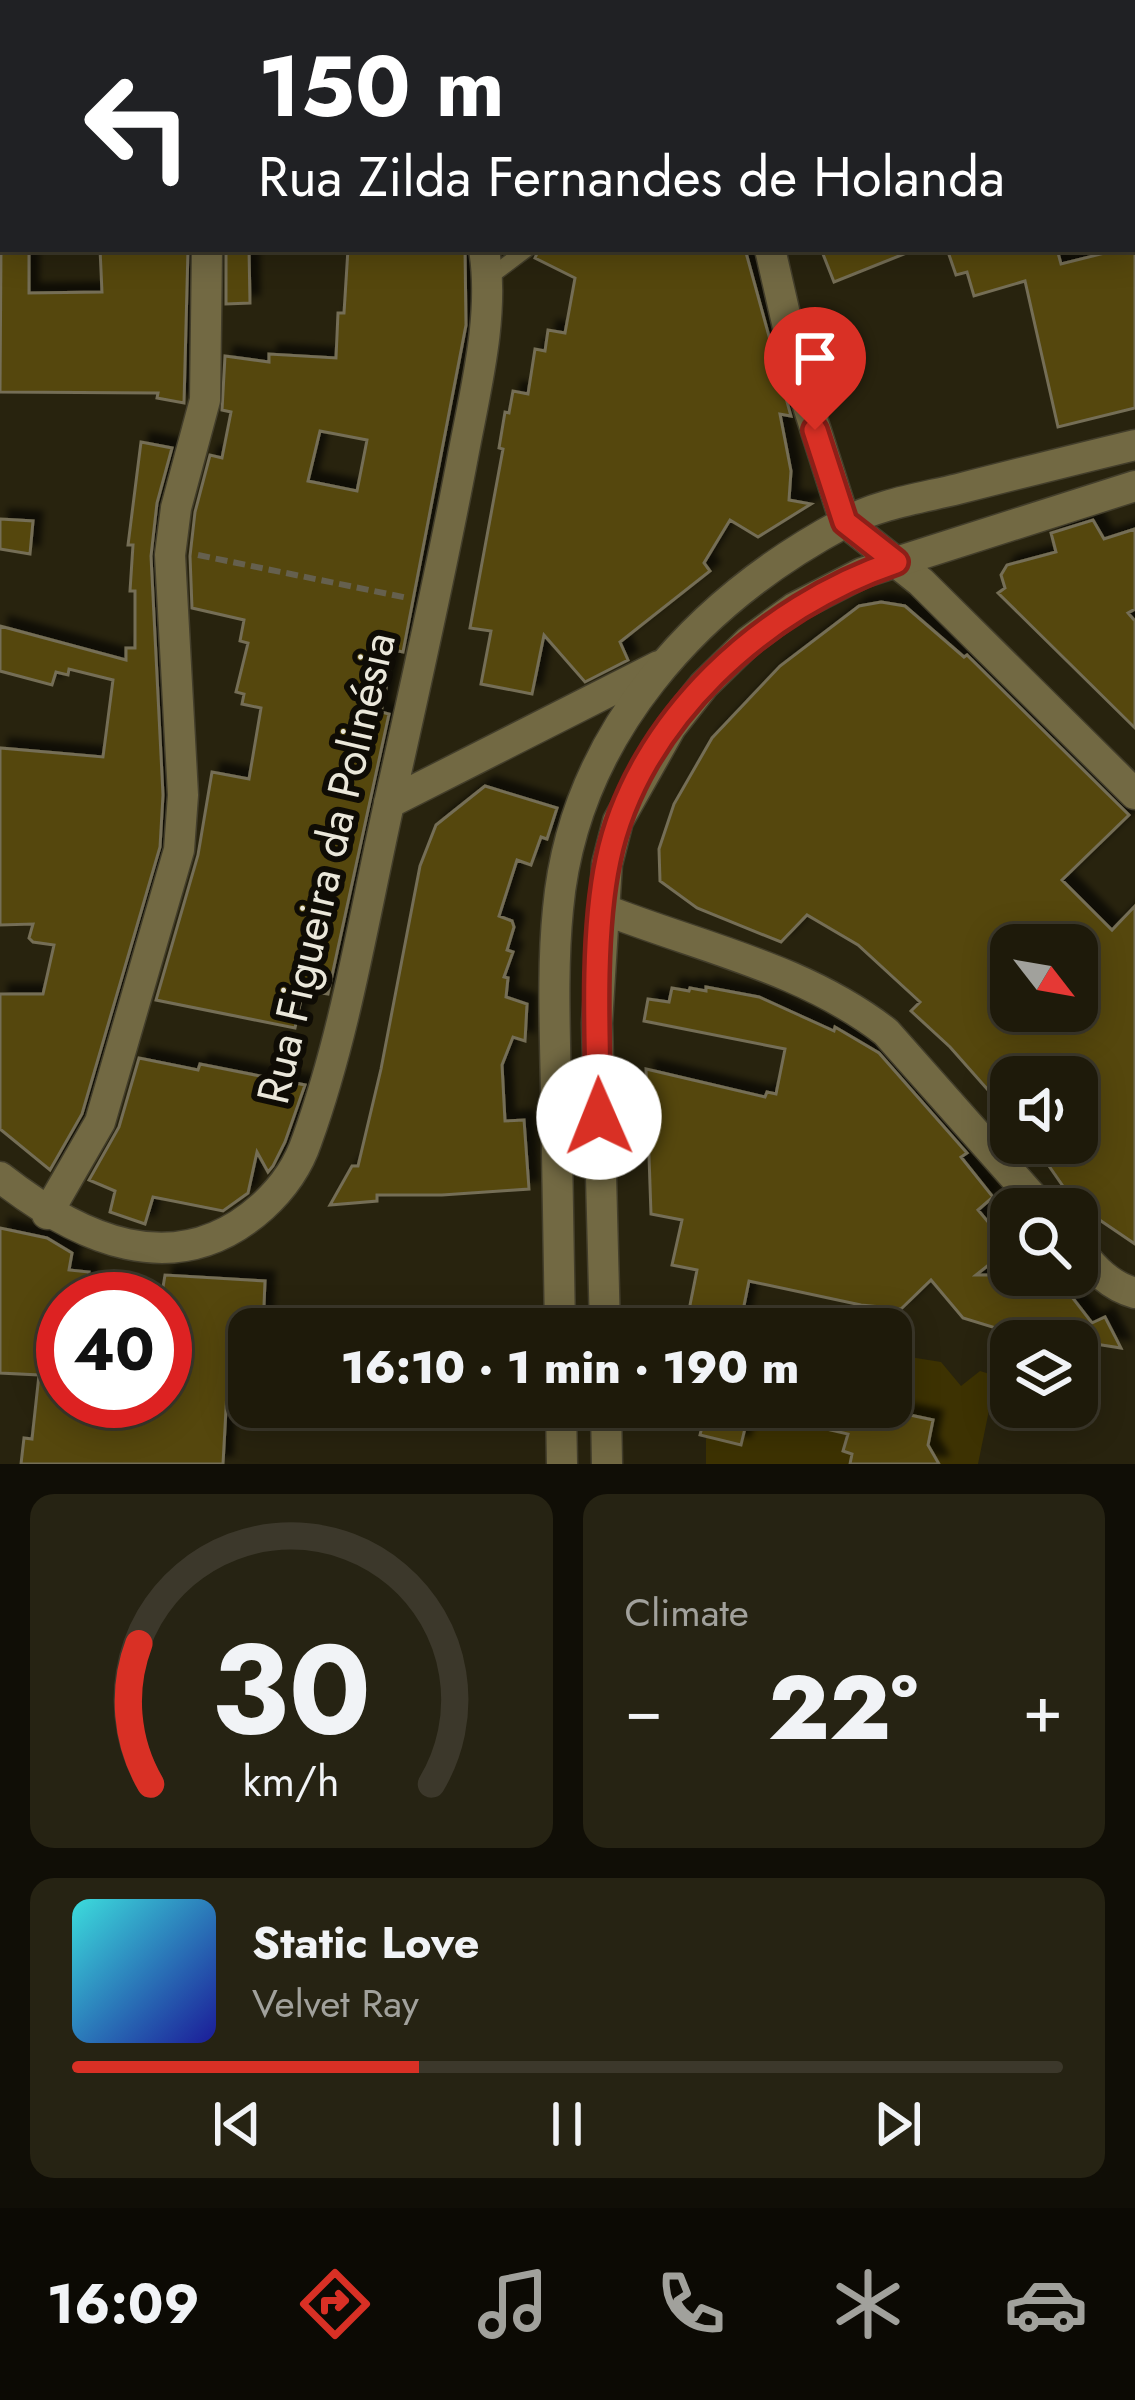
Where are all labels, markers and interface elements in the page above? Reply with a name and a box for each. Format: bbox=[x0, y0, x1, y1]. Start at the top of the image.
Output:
text: 150 m bbox=[258, 26, 505, 148]
icon: left bbox=[60, 48, 216, 204]
text: Rua Zilda Fernandes de Holanda bbox=[258, 138, 1005, 216]
pin bbox=[764, 307, 866, 430]
icon: arrive bbox=[782, 325, 848, 391]
street label: Rua Figueira da Polinésia bbox=[240, 626, 412, 1110]
north arrow bbox=[990, 924, 1098, 1032]
map controls bbox=[990, 924, 1098, 1428]
position arrow bbox=[536, 1054, 662, 1180]
button: sound bbox=[990, 1056, 1098, 1164]
button: search bbox=[990, 1188, 1098, 1296]
speed limit sign: 40 bbox=[36, 1272, 192, 1428]
button: layers bbox=[990, 1320, 1098, 1428]
text: 16:10 · 1 min · 190 m bbox=[341, 1335, 799, 1400]
text: Climate bbox=[625, 1584, 749, 1641]
text: 30 bbox=[211, 1599, 371, 1780]
text: 22° bbox=[768, 1643, 918, 1773]
text: − bbox=[625, 1661, 663, 1757]
text: + bbox=[1022, 1661, 1063, 1757]
text: km/h bbox=[243, 1750, 340, 1812]
text: Static Love bbox=[252, 1910, 480, 1975]
text: Velvet Ray bbox=[252, 1975, 419, 2032]
icon: previous bbox=[204, 2091, 270, 2157]
icon: pause bbox=[534, 2091, 600, 2157]
icon: next bbox=[865, 2091, 931, 2157]
icon: directions bbox=[293, 2262, 377, 2346]
icon: music bbox=[471, 2262, 555, 2346]
icon: phone bbox=[649, 2262, 733, 2346]
icon: climate bbox=[826, 2262, 910, 2346]
icon: car bbox=[1004, 2262, 1088, 2346]
text: 16:09 bbox=[47, 2265, 200, 2343]

